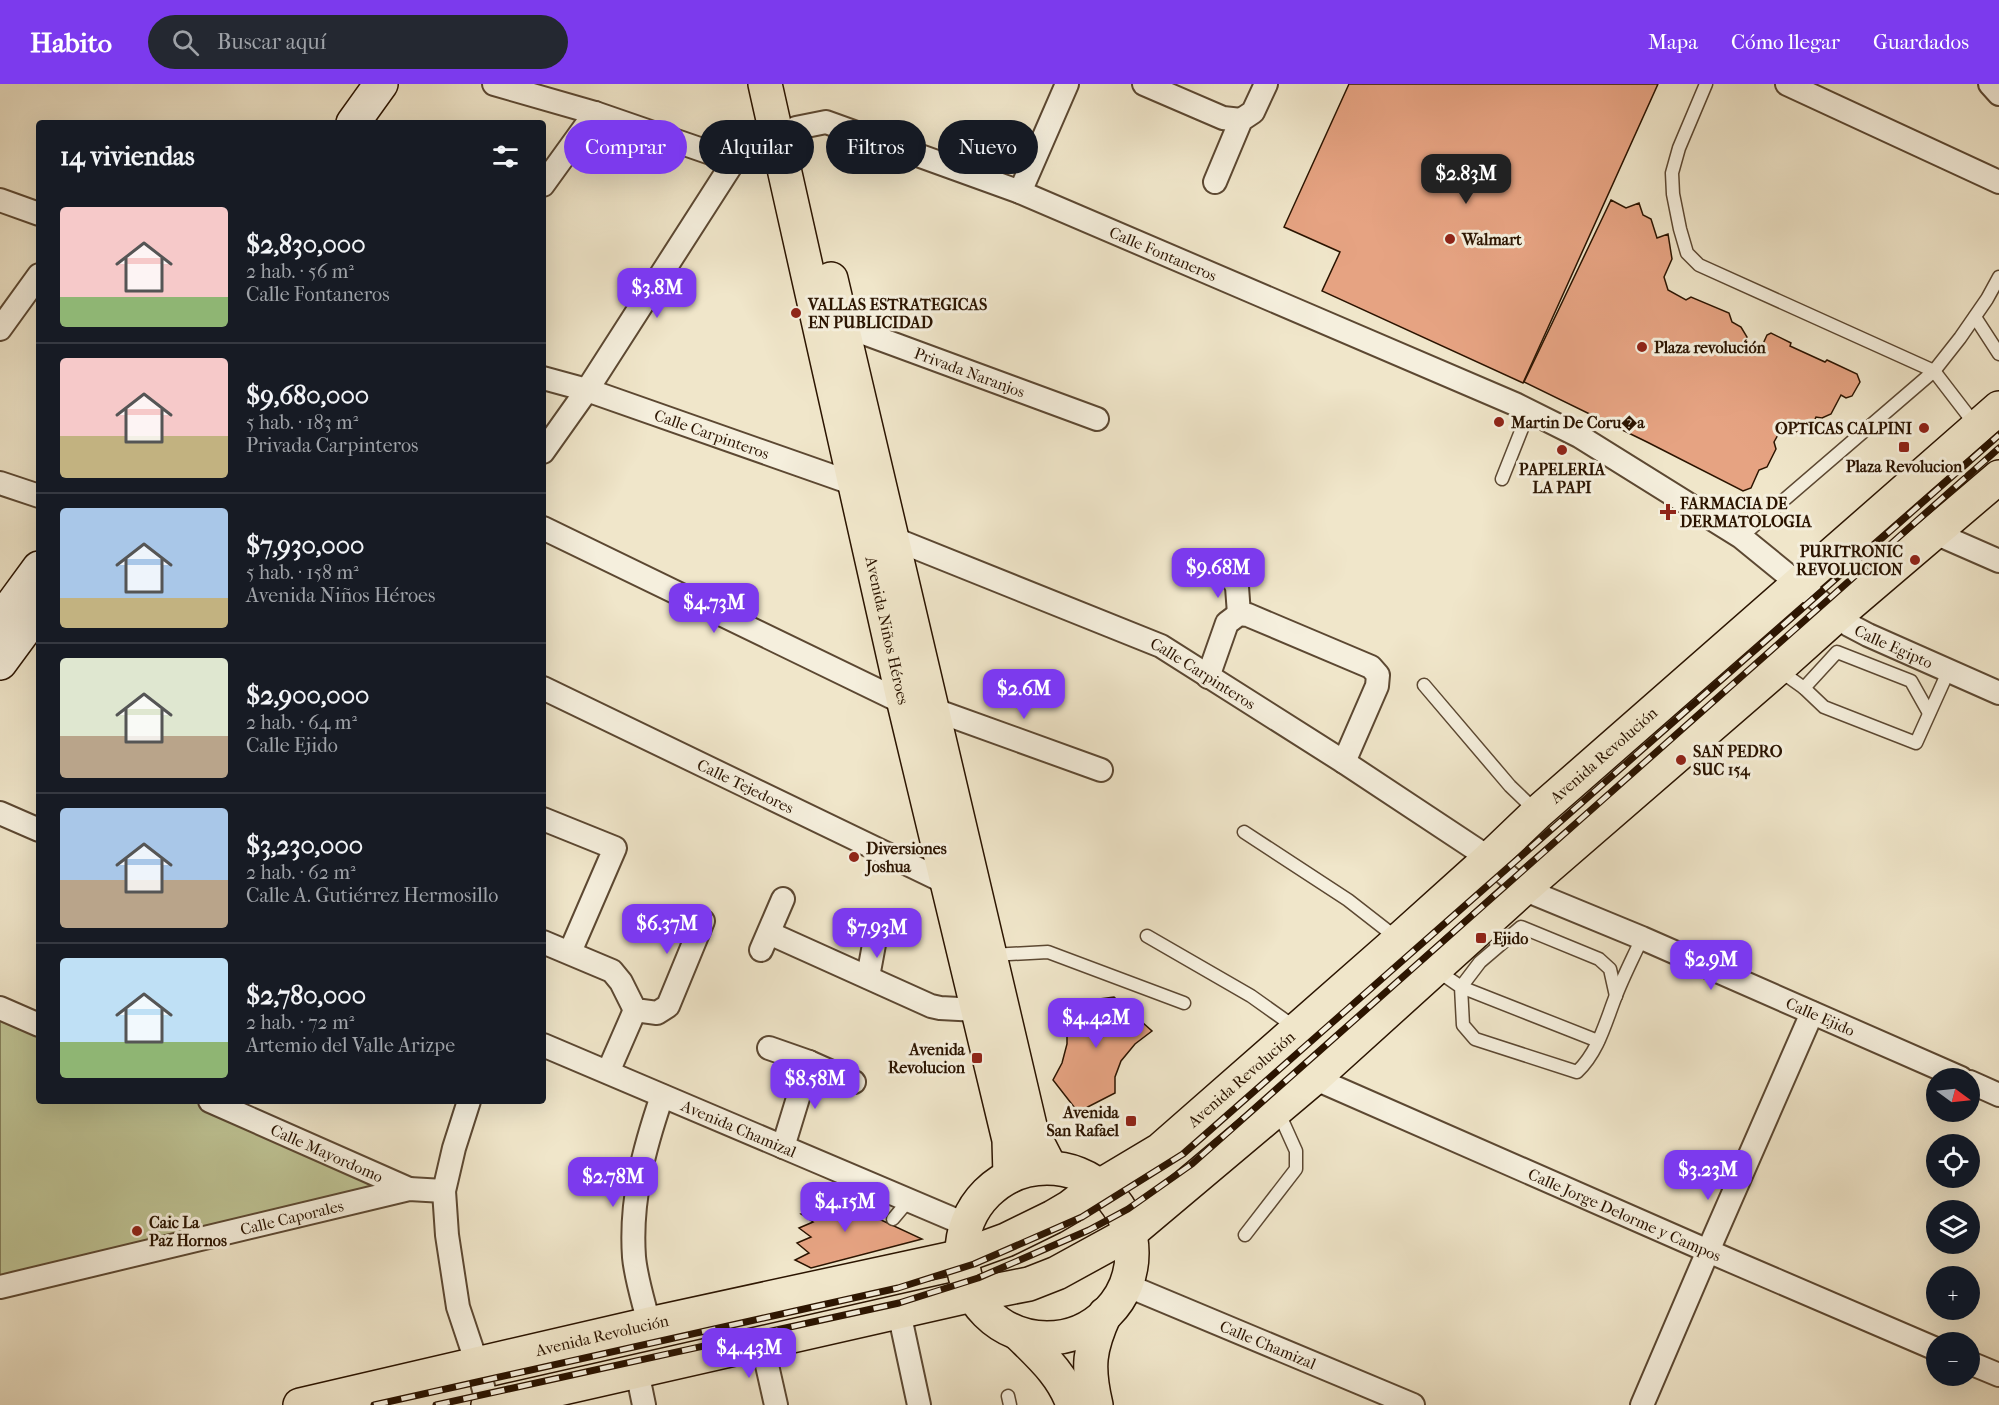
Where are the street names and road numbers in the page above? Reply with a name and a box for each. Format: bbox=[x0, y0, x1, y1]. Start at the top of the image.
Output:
street label: Calle Fontaneros bbox=[1107, 222, 1220, 285]
street label: Privada Naranjos bbox=[912, 343, 1028, 401]
street label: Calle Carpinteros bbox=[652, 405, 772, 463]
street label: Avenida Niños Héroes bbox=[862, 553, 914, 706]
street label: Calle Egipto bbox=[1851, 620, 1936, 672]
street label: Calle Carpinteros bbox=[1148, 633, 1259, 713]
street label: Avenida Revolución bbox=[1545, 702, 1661, 808]
street label: Calle Tejedores bbox=[694, 754, 797, 817]
street label: Calle Ejido bbox=[1783, 993, 1858, 1040]
street label: Avenida Revolución bbox=[1183, 1026, 1299, 1132]
street label: Avenida Chamizal bbox=[678, 1095, 800, 1161]
street label: Calle Mayordomo bbox=[268, 1120, 386, 1186]
street label: Calle Jorge Delorme y Campos bbox=[1525, 1164, 1724, 1265]
street label: Calle Caporales bbox=[238, 1196, 345, 1239]
street label: Avenida Revolución bbox=[533, 1310, 671, 1360]
street label: Calle Chamizal bbox=[1217, 1316, 1320, 1373]

